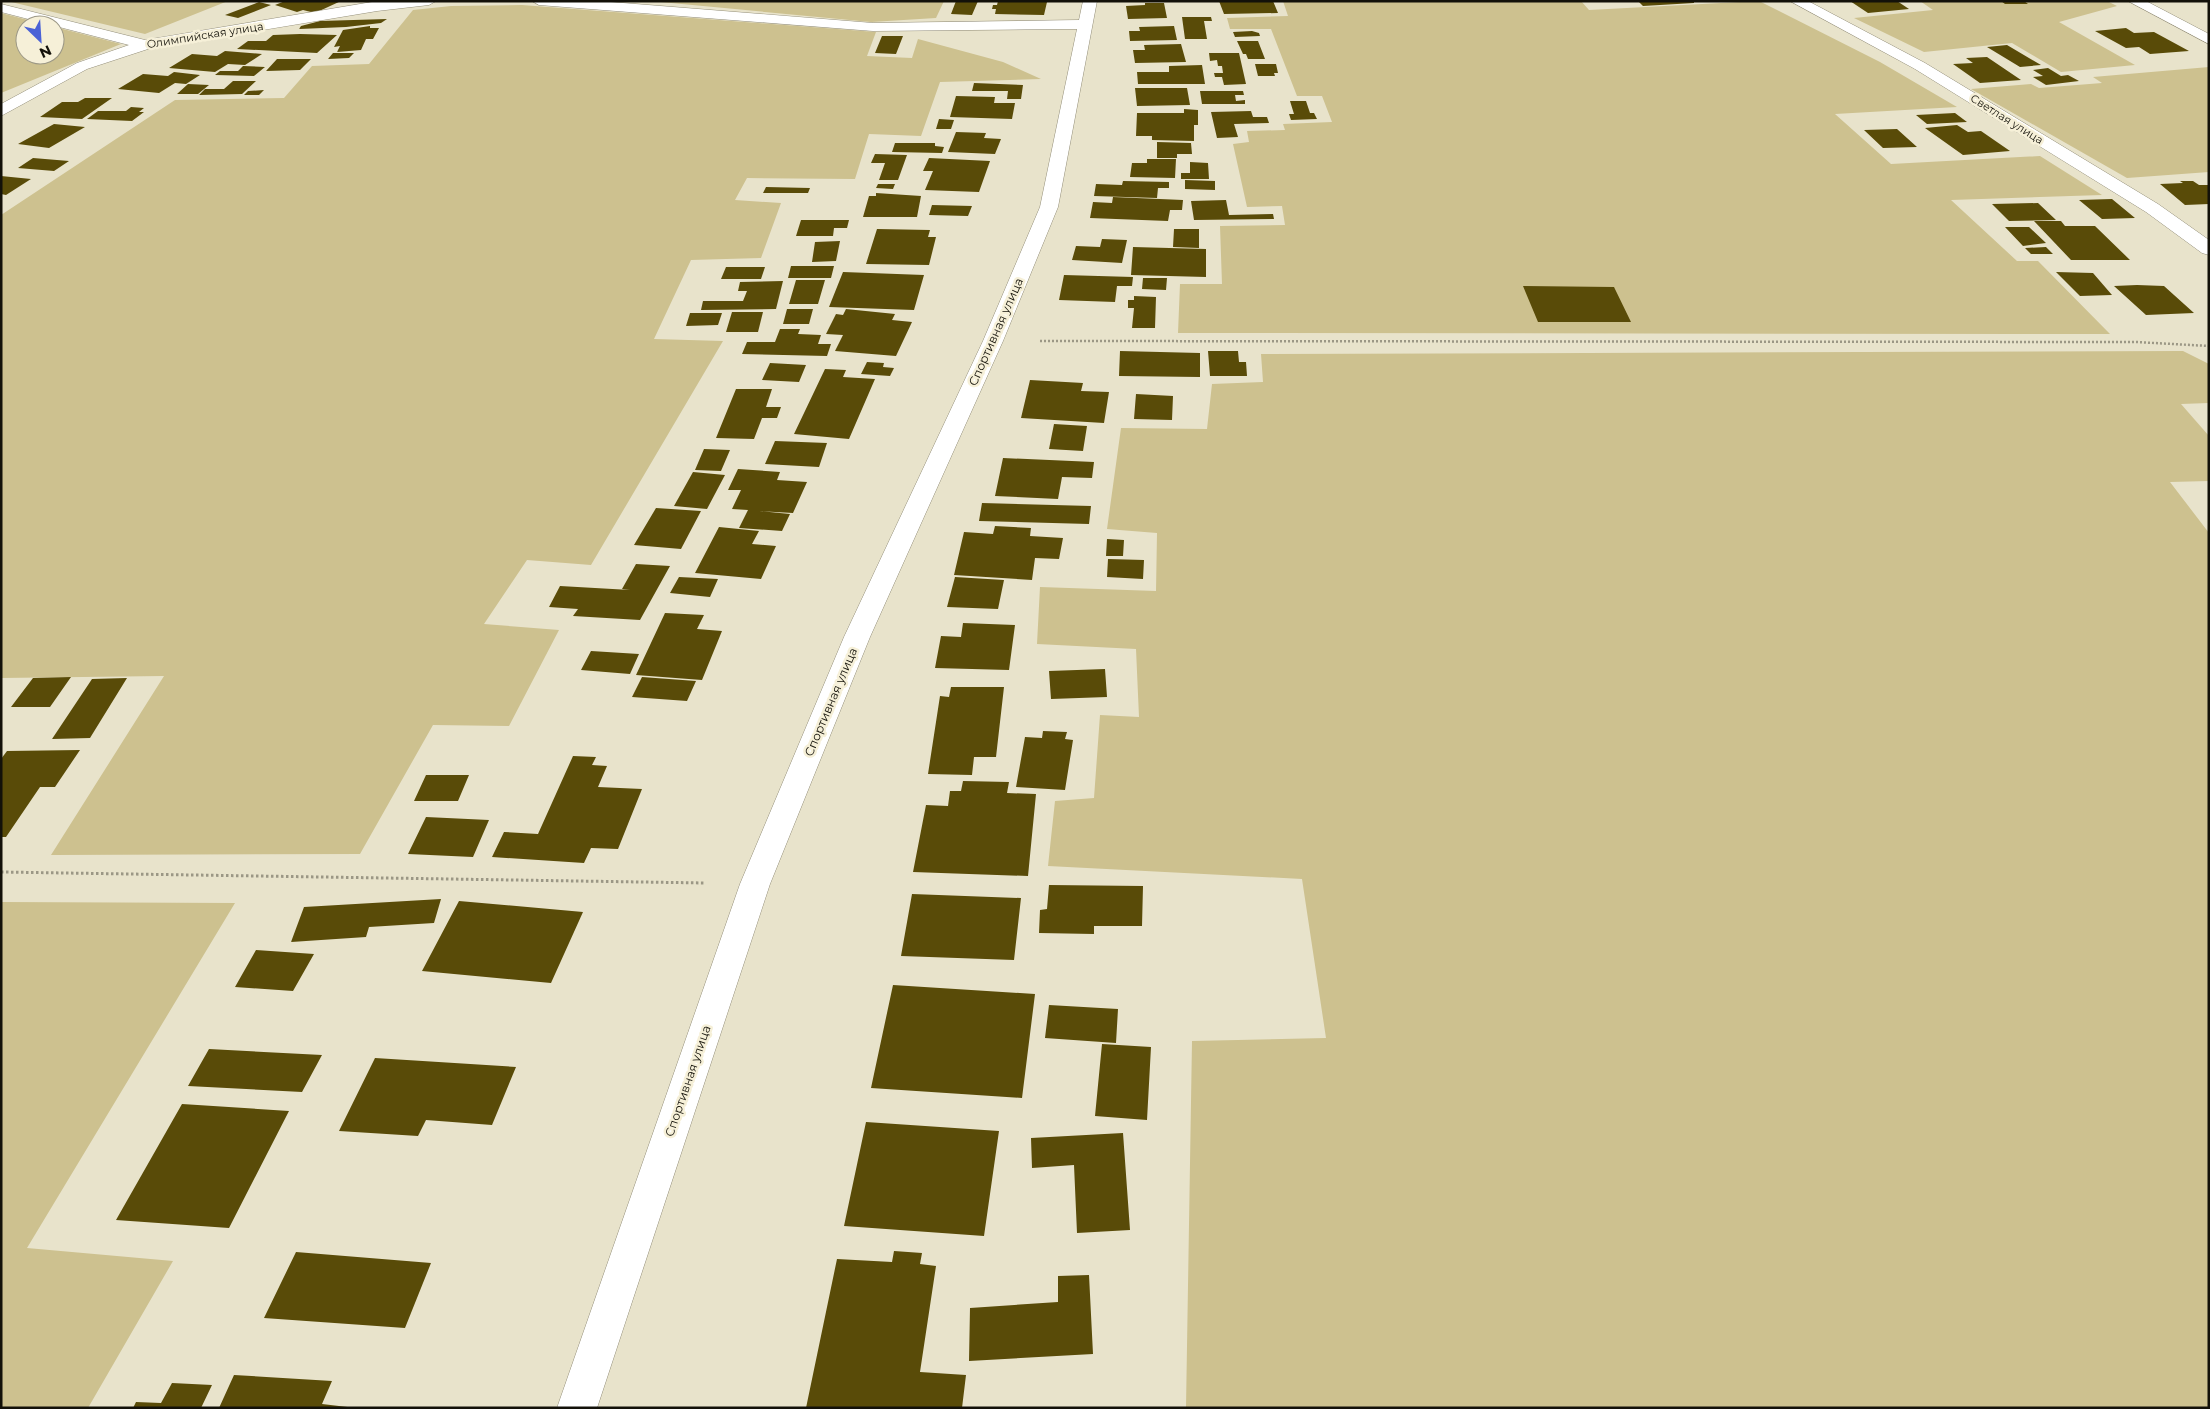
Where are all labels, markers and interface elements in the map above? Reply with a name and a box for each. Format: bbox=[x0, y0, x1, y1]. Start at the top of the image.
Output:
north arrow bbox=[15, 15, 65, 65]
street label: Олимпийская улица bbox=[146, 19, 264, 51]
text: N bbox=[37, 41, 54, 62]
street label: Светлая улица bbox=[1968, 91, 2046, 147]
street label: Спортивная улица bbox=[965, 276, 1026, 388]
street label: Спортивная улица bbox=[801, 645, 860, 758]
street label: Спортивная улица bbox=[661, 1023, 714, 1138]

